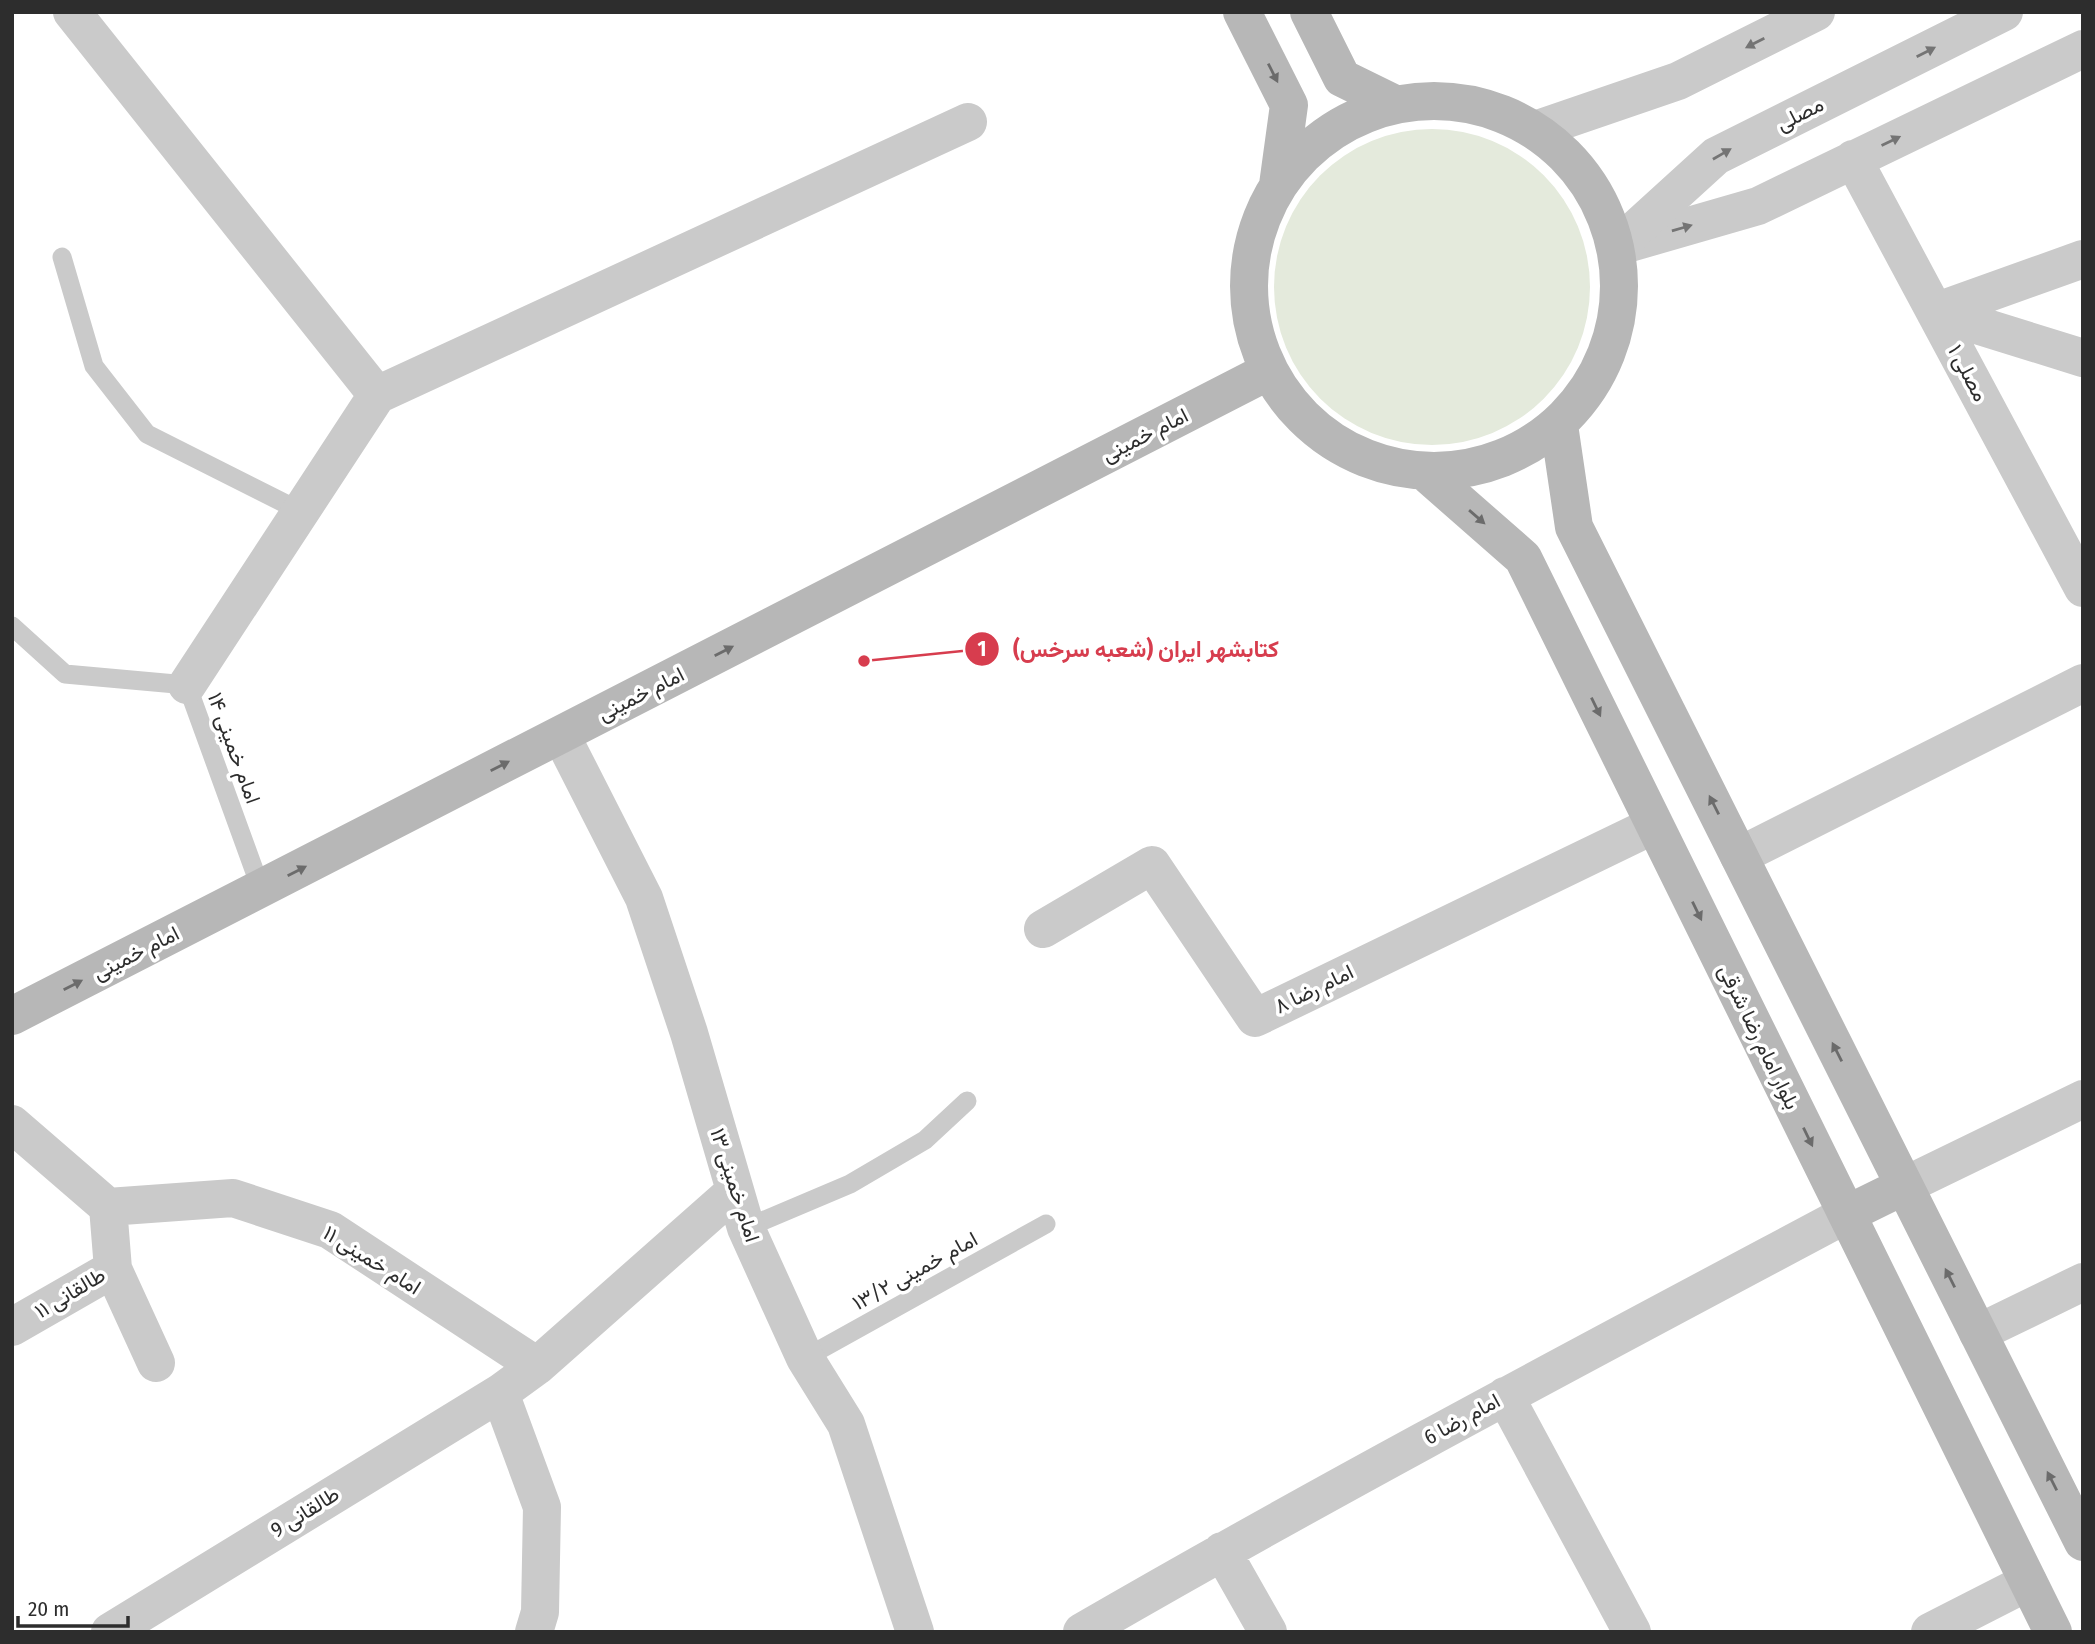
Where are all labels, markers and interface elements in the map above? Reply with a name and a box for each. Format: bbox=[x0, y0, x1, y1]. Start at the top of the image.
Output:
one-way arrow bbox=[1745, 37, 1765, 48]
one-way arrow bbox=[1916, 46, 1936, 58]
one-way arrow bbox=[1267, 63, 1278, 83]
street label: مصلی bbox=[1772, 91, 1828, 137]
one-way arrow bbox=[1881, 135, 1901, 147]
one-way arrow bbox=[1713, 148, 1732, 160]
one-way arrow bbox=[1672, 223, 1693, 233]
street label: مصلی ۱ bbox=[1942, 340, 1994, 406]
street label: امام خمینی bbox=[1097, 402, 1193, 469]
one-way arrow bbox=[1468, 509, 1486, 525]
callout: کتابشهر ایران (شعبه سرخس) bbox=[964, 627, 1293, 671]
text: کتابشهر ایران (شعبه سرخس) bbox=[1013, 635, 1279, 664]
text: 1 bbox=[978, 636, 986, 662]
one-way arrow bbox=[714, 645, 734, 657]
street label: امام خمینی bbox=[593, 661, 689, 728]
street label: امام خمینی ۱۴ bbox=[201, 689, 266, 807]
one-way arrow bbox=[1591, 697, 1602, 717]
one-way arrow bbox=[490, 761, 510, 772]
one-way arrow bbox=[1708, 795, 1719, 815]
one-way arrow bbox=[288, 865, 308, 877]
one-way arrow bbox=[1691, 901, 1703, 921]
street label: امام خمینی bbox=[88, 920, 184, 987]
street label: امام رضا ۸ bbox=[1270, 959, 1358, 1020]
street label: بلوار امام رضا شرقی bbox=[1712, 960, 1805, 1114]
one-way arrow bbox=[63, 980, 83, 991]
one-way arrow bbox=[1832, 1042, 1844, 1062]
street label: امام خمینی ۱۳ bbox=[703, 1125, 766, 1246]
one-way arrow bbox=[1803, 1127, 1814, 1147]
street label: امام خمینی ۱۱ bbox=[318, 1220, 426, 1301]
street label: امام خمینی ۱۳/۲ bbox=[848, 1226, 983, 1317]
street label: طالقانی ۱۱ bbox=[30, 1262, 110, 1324]
one-way arrow bbox=[1945, 1268, 1956, 1288]
street label: امام رضا 6 bbox=[1419, 1388, 1505, 1451]
one-way arrow bbox=[2047, 1471, 2058, 1491]
street label: طالقانی 9 bbox=[266, 1481, 344, 1543]
scale bar bbox=[18, 1584, 128, 1628]
text: 20 m bbox=[28, 1596, 69, 1622]

